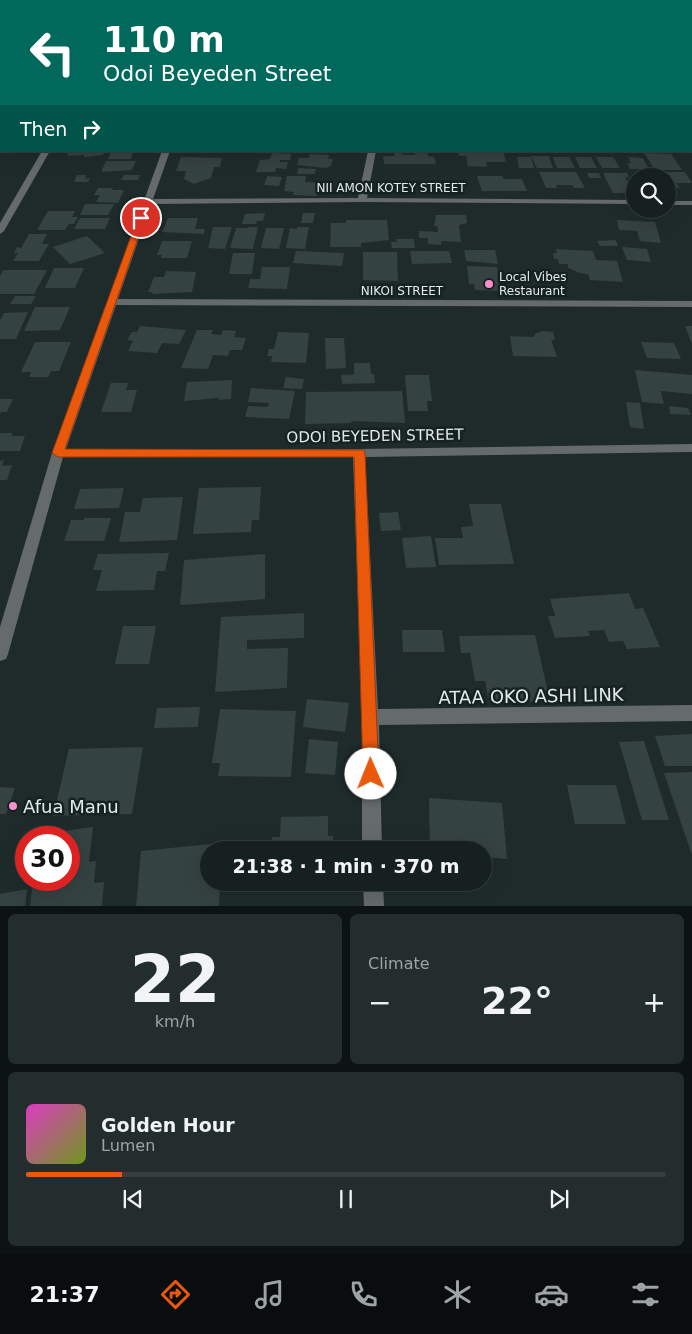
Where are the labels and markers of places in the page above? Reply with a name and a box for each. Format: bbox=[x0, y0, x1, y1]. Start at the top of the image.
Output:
pin bbox=[120, 197, 162, 239]
place label: Local Vibes Restaurant bbox=[499, 270, 566, 298]
marker: Local Vibes Restaurant bbox=[483, 278, 495, 290]
place label: Afua Manu bbox=[23, 796, 119, 817]
marker: Afua Manu bbox=[7, 800, 19, 812]

